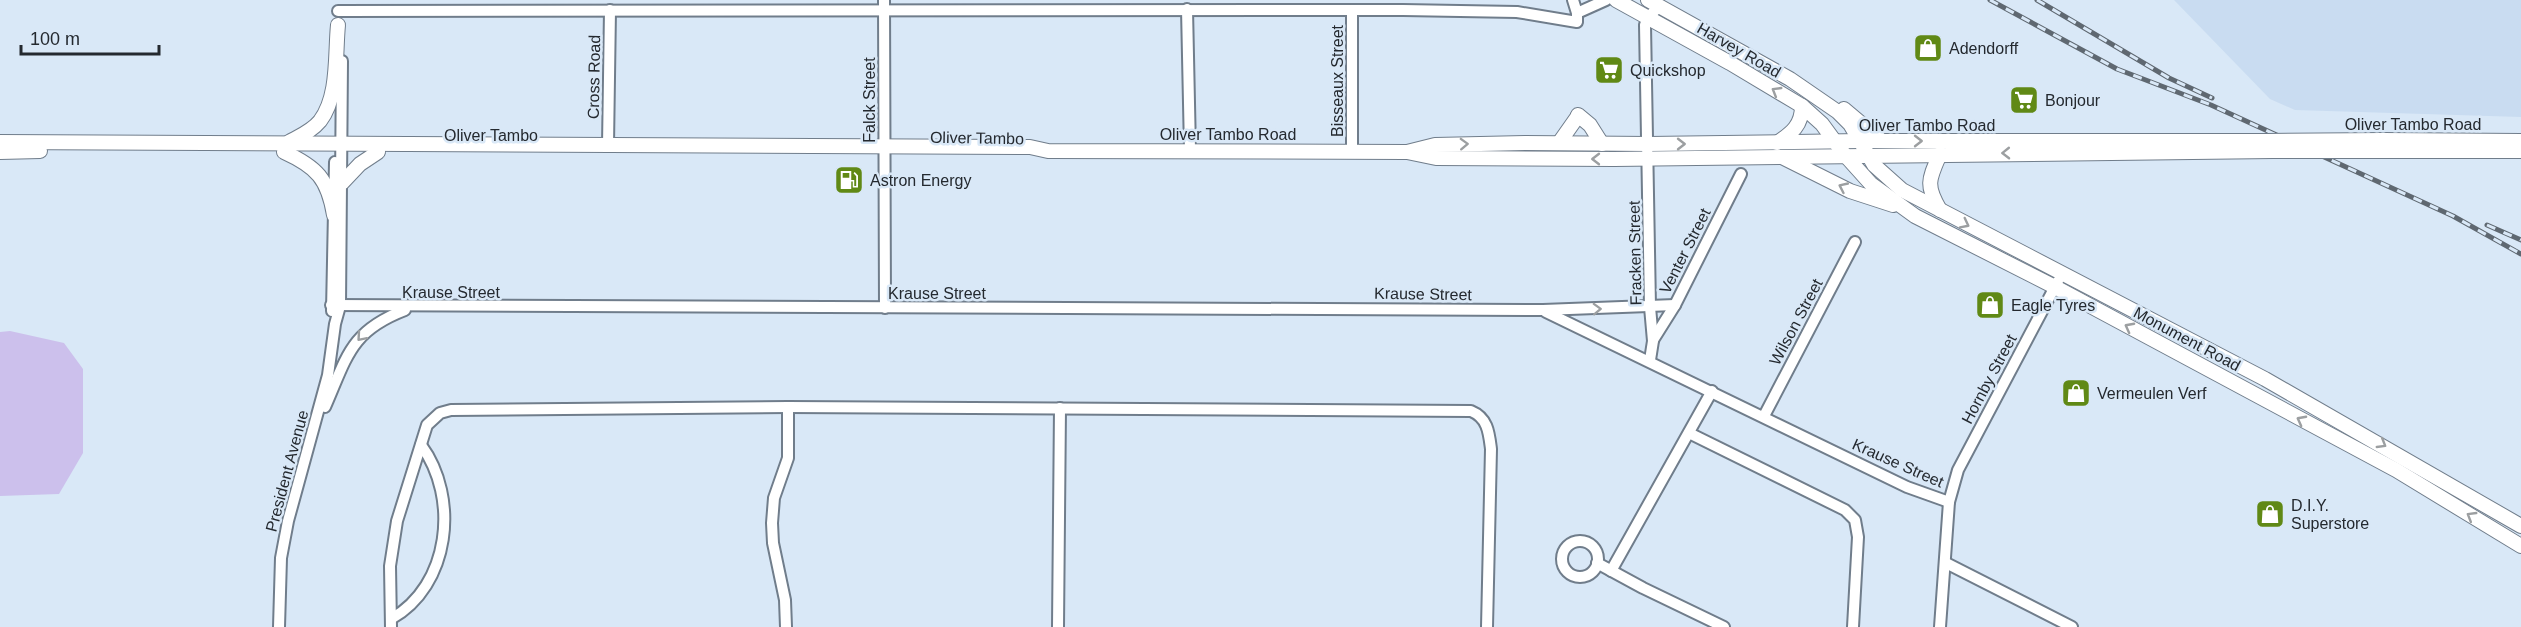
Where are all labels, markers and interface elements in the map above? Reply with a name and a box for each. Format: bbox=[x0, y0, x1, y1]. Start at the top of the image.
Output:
scale bar bbox=[21, 18, 159, 56]
street label: Harvey Road bbox=[1694, 19, 1784, 81]
street label: Bisseaux Street bbox=[1329, 24, 1346, 137]
text: 100 m bbox=[30, 29, 80, 49]
shop icon: Adendorff bbox=[1912, 32, 1944, 64]
street label: Cross Road bbox=[585, 35, 603, 119]
place label: Adendorff bbox=[1949, 40, 2019, 57]
supermarket icon: Quickshop bbox=[1593, 54, 1625, 86]
street label: Falck Street bbox=[861, 57, 878, 143]
place label: Quickshop bbox=[1630, 62, 1706, 79]
supermarket icon: Bonjour bbox=[2008, 84, 2040, 116]
one-way arrow bbox=[1772, 86, 1782, 98]
place label: Bonjour bbox=[2045, 92, 2101, 109]
street label: Oliver Tambo Road bbox=[2345, 116, 2481, 133]
street label: Oliver Tambo Road bbox=[1859, 117, 1995, 134]
street label: Oliver Tambo Road bbox=[1160, 126, 1296, 143]
street label: Oliver Tambo bbox=[444, 127, 538, 144]
street label: Oliver Tambo bbox=[930, 129, 1024, 147]
one-way arrow bbox=[1913, 135, 1922, 147]
one-way arrow bbox=[1460, 138, 1469, 151]
one-way arrow bbox=[1676, 138, 1685, 150]
one-way arrow bbox=[2001, 147, 2010, 159]
one-way arrow bbox=[1592, 153, 1601, 165]
fuel station icon: Astron Energy bbox=[833, 164, 865, 196]
place label: Astron Energy bbox=[870, 172, 971, 189]
one-way arrow bbox=[1839, 183, 1850, 195]
street label: Fracken Street bbox=[1626, 200, 1644, 306]
street label: Venter Street bbox=[1656, 205, 1714, 296]
one-way arrow bbox=[1959, 216, 1970, 228]
street label: Wilson Street bbox=[1766, 276, 1826, 368]
street label: Krause Street bbox=[402, 284, 500, 301]
street label: Krause Street bbox=[888, 285, 986, 302]
street label: Krause Street bbox=[1374, 285, 1473, 303]
shop icon: Eagle Tyres bbox=[1974, 289, 2006, 321]
place label: Eagle Tyres bbox=[2011, 297, 2095, 314]
one-way arrow bbox=[1592, 302, 1601, 315]
street label: Monument Road bbox=[2131, 304, 2243, 374]
one-way arrow bbox=[2125, 323, 2136, 334]
one-way arrow bbox=[357, 330, 368, 340]
street label: Hornby Street bbox=[1958, 331, 2020, 427]
shop icon: Vermeulen Verf bbox=[2060, 377, 2092, 409]
place label: Vermeulen Verf bbox=[2097, 385, 2207, 402]
street label: President Avenue bbox=[263, 408, 311, 534]
one-way arrow bbox=[2297, 416, 2308, 427]
street label: Krause Street bbox=[1850, 435, 1947, 491]
one-way arrow bbox=[2376, 437, 2386, 449]
place label: D.I.Y. Superstore bbox=[2291, 497, 2369, 532]
shop icon: D.I.Y. Superstore bbox=[2254, 498, 2286, 530]
one-way arrow bbox=[2467, 512, 2477, 523]

